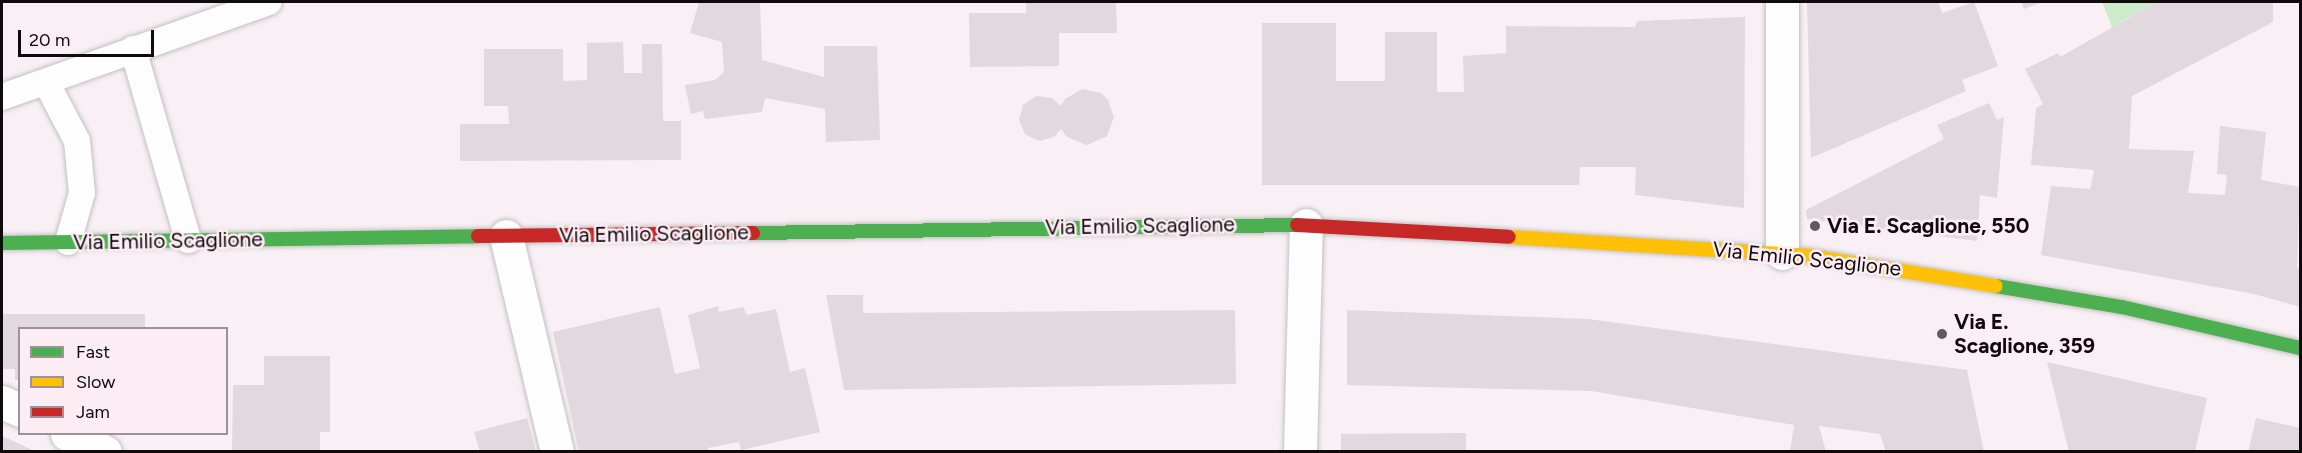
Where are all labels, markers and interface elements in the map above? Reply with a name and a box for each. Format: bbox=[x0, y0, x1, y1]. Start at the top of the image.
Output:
scale bar bbox=[21, 18, 158, 56]
text: 20 m bbox=[29, 29, 70, 51]
street label: Via Emilio Scaglione bbox=[1045, 212, 1235, 240]
place label: Via E. Scaglione, 550 bbox=[1827, 213, 2029, 239]
marker: Via E. Scaglione, 550 bbox=[1808, 219, 1822, 233]
street label: Via Emilio Scaglione bbox=[559, 220, 749, 248]
street label: Via Emilio Scaglione bbox=[73, 227, 263, 255]
street label: Via Emilio Scaglione bbox=[1711, 237, 1903, 281]
place label: Via E. Scaglione, 359 bbox=[1954, 309, 2095, 359]
legend bbox=[18, 327, 228, 435]
marker: Via E. Scaglione, 359 bbox=[1935, 327, 1949, 341]
text: Fast bbox=[76, 341, 110, 363]
text: Slow bbox=[76, 371, 115, 393]
text: Jam bbox=[76, 401, 110, 423]

